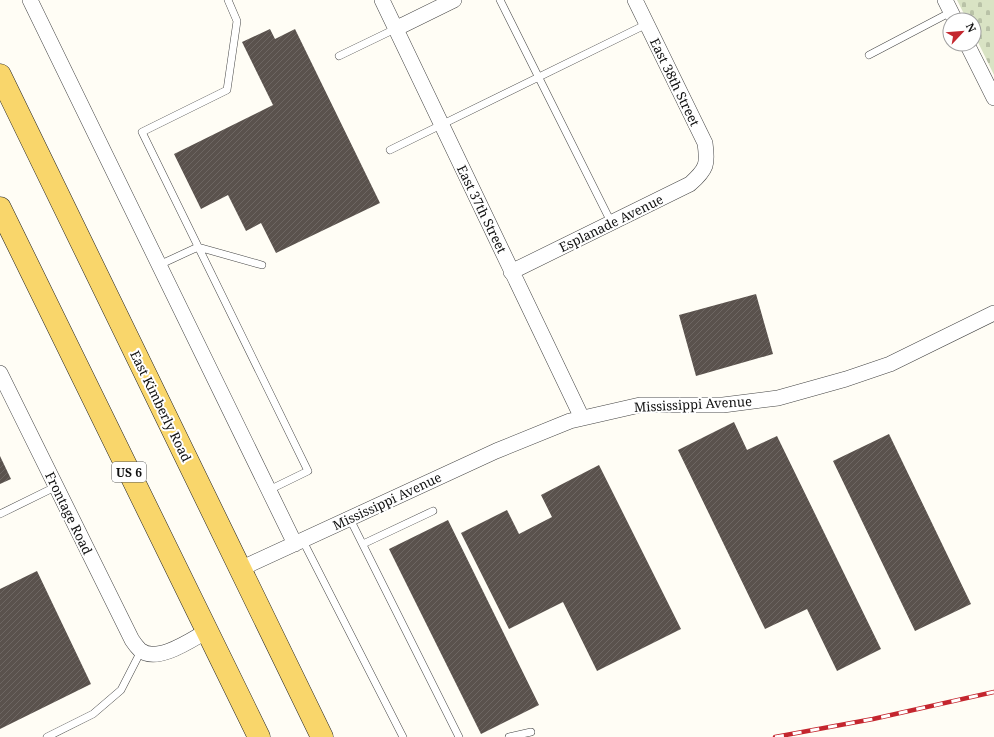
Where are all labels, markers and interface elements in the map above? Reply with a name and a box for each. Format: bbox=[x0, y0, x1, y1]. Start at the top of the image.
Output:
north arrow bbox=[942, 12, 982, 52]
text: N bbox=[963, 20, 980, 35]
street label: East 38th Street bbox=[646, 35, 704, 130]
street label: East 37th Street bbox=[453, 162, 511, 257]
street label: Esplanade Avenue bbox=[556, 190, 666, 256]
street label: East Kimberly Road bbox=[126, 347, 196, 465]
street label: Mississippi Avenue bbox=[634, 392, 752, 416]
road number: US 6 bbox=[112, 462, 146, 482]
street label: Mississippi Avenue bbox=[330, 468, 444, 534]
street label: Frontage Road bbox=[41, 469, 97, 558]

